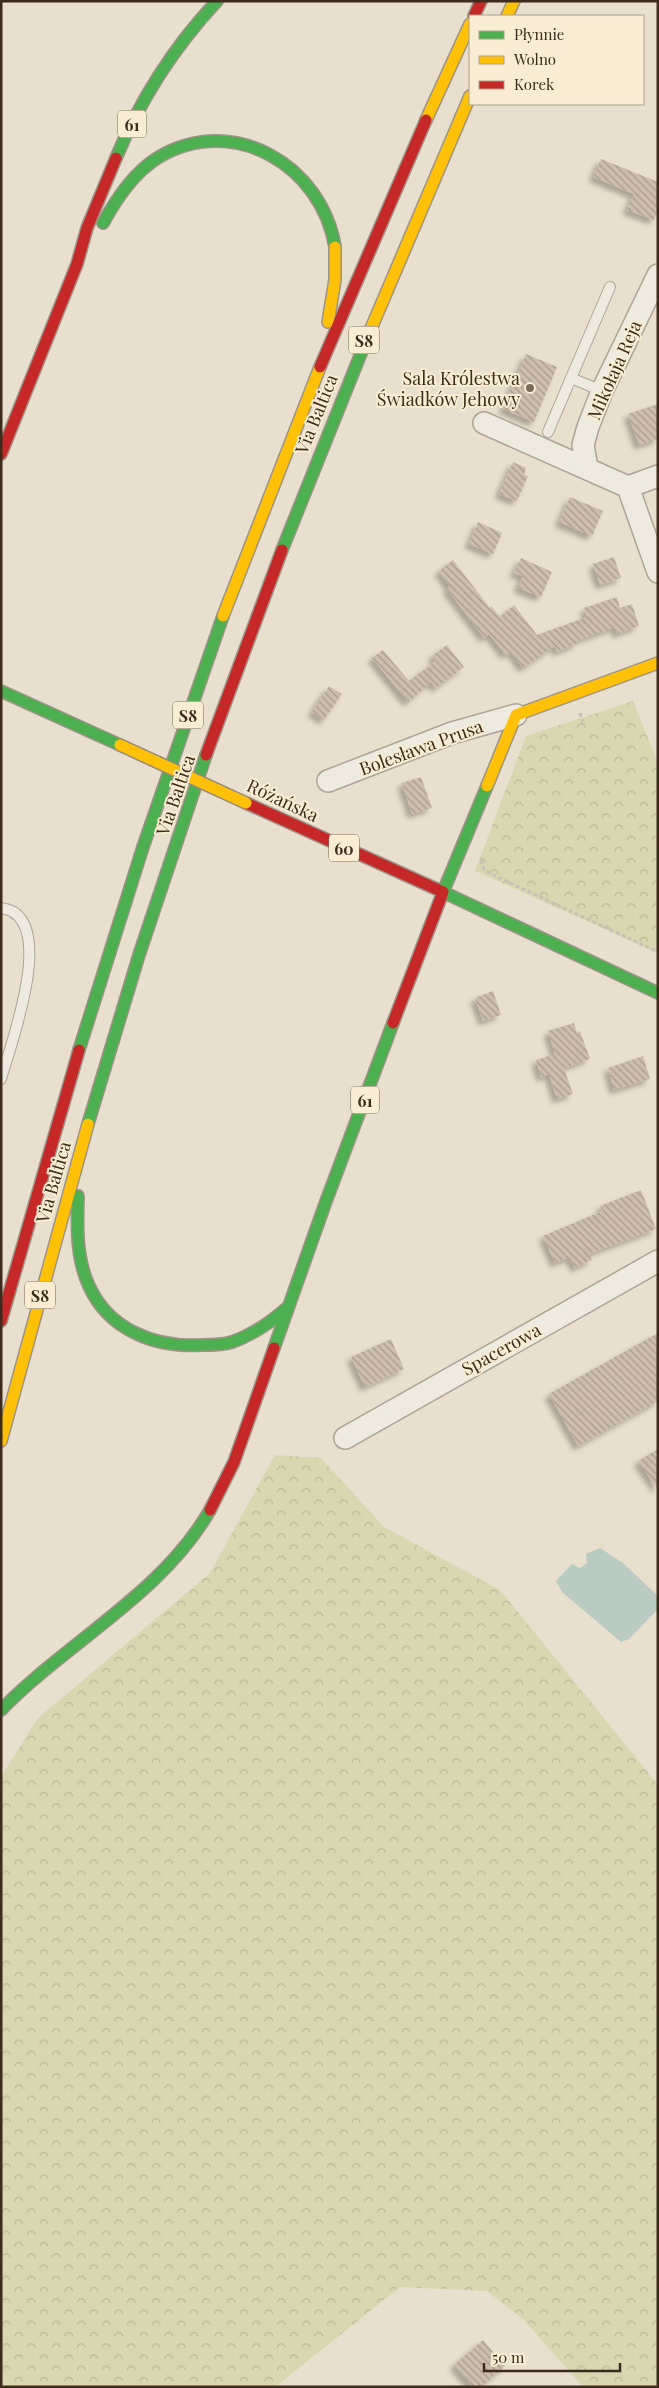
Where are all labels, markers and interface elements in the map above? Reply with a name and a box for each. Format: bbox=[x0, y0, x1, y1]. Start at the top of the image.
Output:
legend bbox=[469, 15, 644, 105]
text: Płynnie bbox=[514, 24, 564, 44]
text: Wolno bbox=[513, 49, 556, 69]
text: Korek bbox=[514, 74, 555, 94]
road number: 61 bbox=[118, 110, 146, 138]
street label: Mikołaja Reja bbox=[581, 316, 647, 424]
road number: S8 bbox=[349, 326, 379, 354]
place label: Sala Królestwa Świadków Jehowy bbox=[377, 366, 520, 411]
street label: Via Baltica bbox=[289, 371, 343, 458]
marker: Sala Królestwa Świadków Jehowy bbox=[524, 382, 536, 394]
road number: S8 bbox=[173, 702, 203, 728]
street label: Bolesława Prusa bbox=[356, 713, 486, 781]
street label: Via Baltica bbox=[150, 751, 200, 840]
street label: Różańska bbox=[243, 773, 323, 827]
road number: 60 bbox=[329, 834, 359, 861]
road number: 61 bbox=[351, 1086, 379, 1114]
street label: Via Baltica bbox=[30, 1138, 76, 1227]
road number: S8 bbox=[25, 1282, 55, 1308]
street label: Spacerowa bbox=[457, 1317, 545, 1381]
scale bar bbox=[484, 2340, 620, 2372]
text: 50 m bbox=[492, 2347, 525, 2367]

